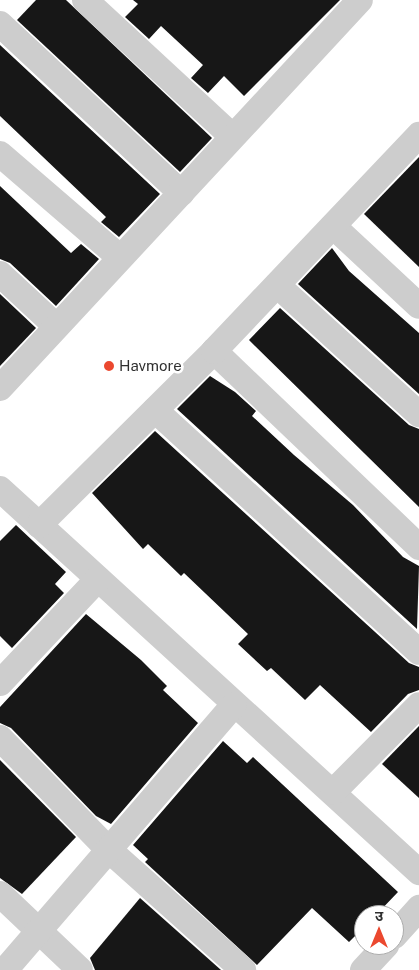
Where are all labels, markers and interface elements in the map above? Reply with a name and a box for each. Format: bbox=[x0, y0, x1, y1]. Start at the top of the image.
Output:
place label: Havmore bbox=[119, 357, 182, 375]
marker: Havmore bbox=[103, 360, 115, 372]
north arrow bbox=[354, 905, 404, 955]
text: उ bbox=[375, 908, 383, 924]

